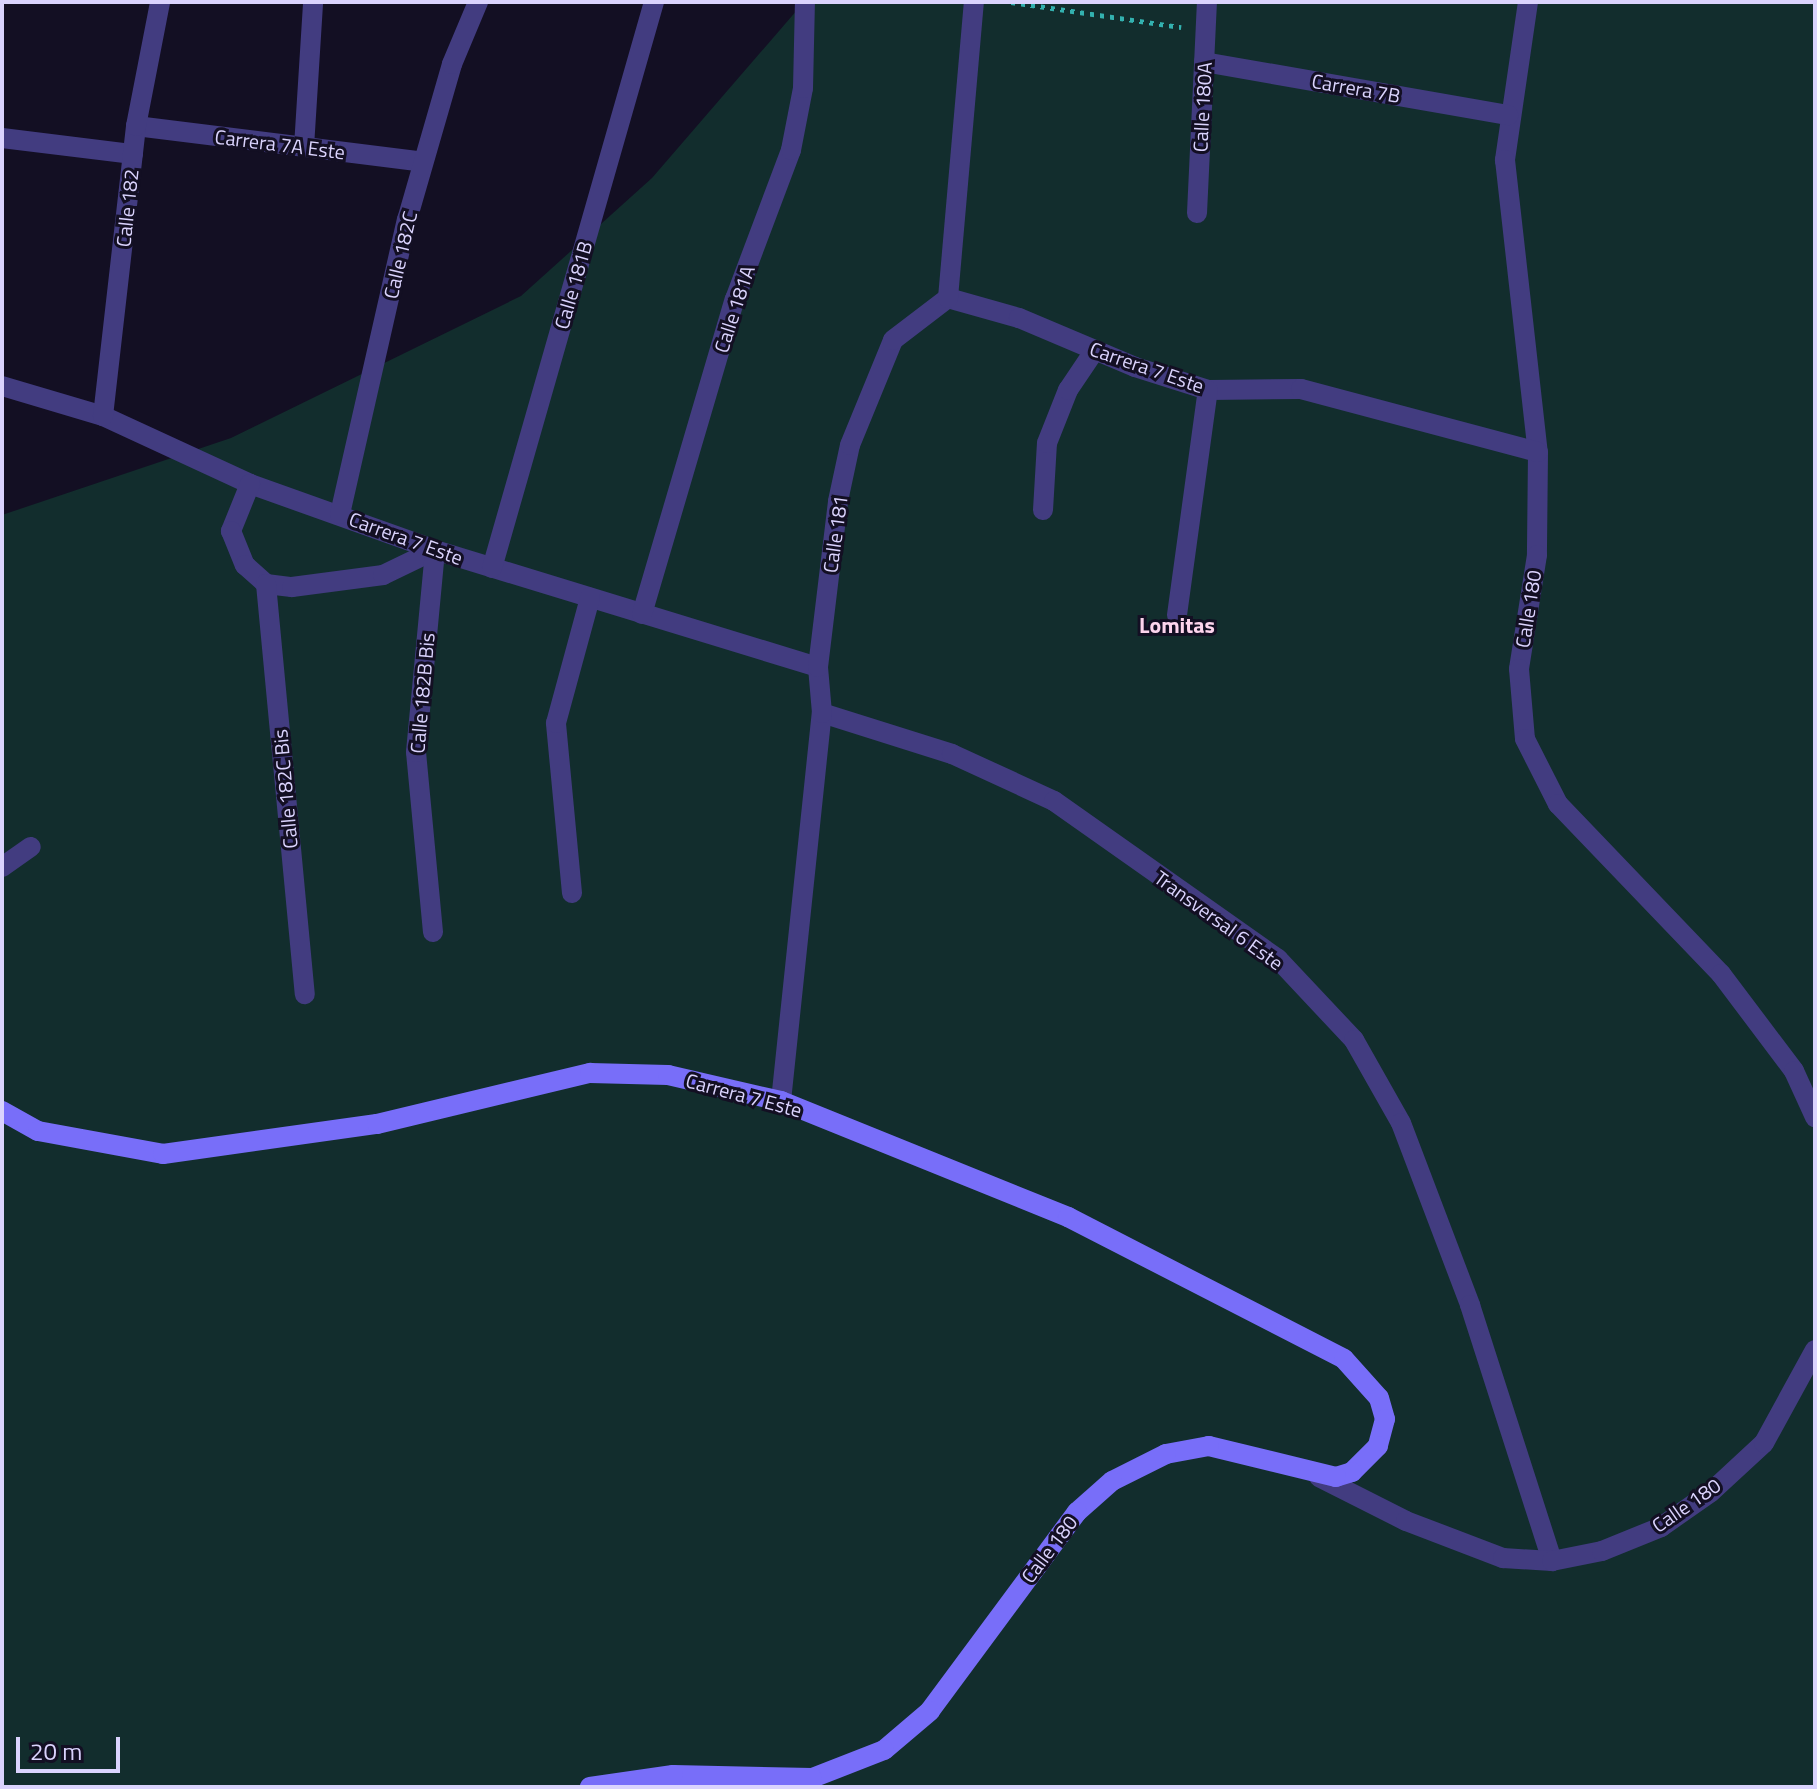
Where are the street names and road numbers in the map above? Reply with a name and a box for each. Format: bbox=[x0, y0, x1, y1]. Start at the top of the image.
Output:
street label: Calle 180A bbox=[1188, 61, 1216, 153]
street label: Carrera 7B bbox=[1310, 68, 1402, 108]
street label: Carrera 7A Este bbox=[214, 124, 346, 164]
street label: Calle 182 bbox=[111, 168, 143, 248]
street label: Calle 182C bbox=[378, 209, 422, 301]
street label: Calle 181B bbox=[549, 238, 597, 332]
street label: Calle 181A bbox=[709, 262, 759, 356]
street label: Carrera 7 Este bbox=[1087, 336, 1207, 398]
street label: Calle 181 bbox=[818, 494, 852, 574]
street label: Carrera 7 Este bbox=[346, 506, 466, 570]
street label: Calle 180 bbox=[1510, 568, 1546, 650]
street label: Calle 182B Bis bbox=[405, 632, 439, 754]
street label: Calle 182C Bis bbox=[268, 728, 302, 850]
street label: Transversal 6 Este bbox=[1150, 865, 1288, 975]
street label: Carrera 7 Este bbox=[683, 1068, 805, 1122]
street label: Calle 180 bbox=[1647, 1473, 1725, 1537]
street label: Calle 180 bbox=[1016, 1511, 1082, 1587]

